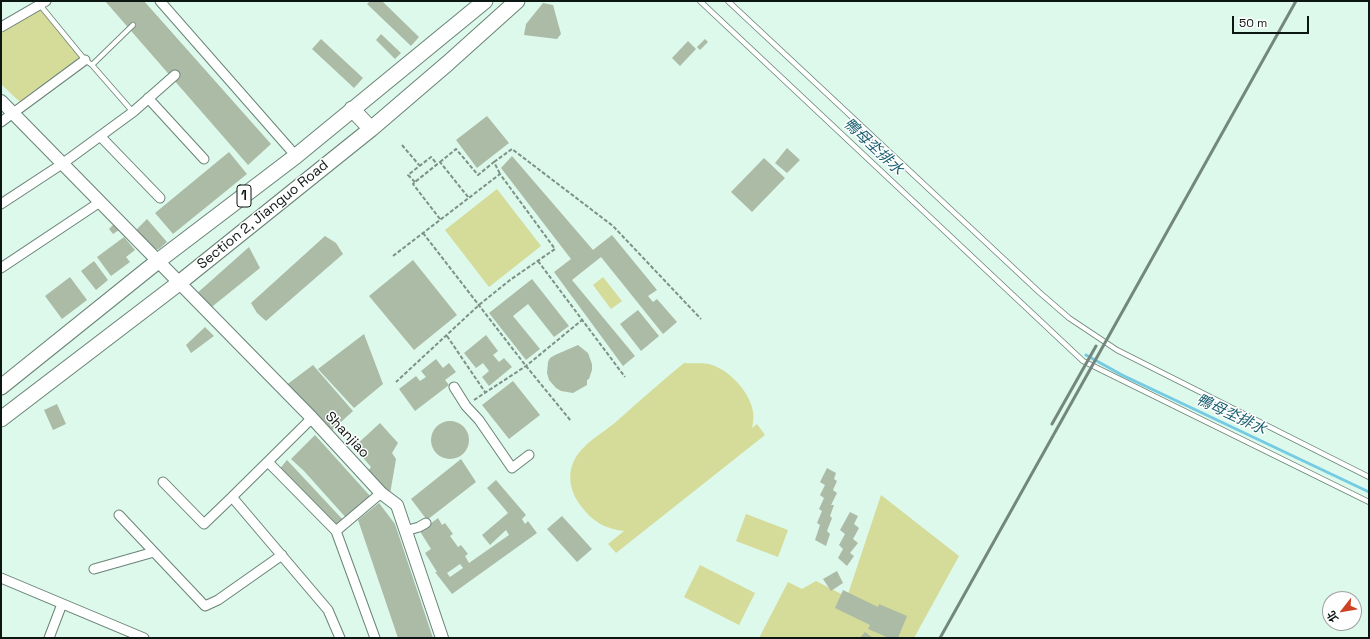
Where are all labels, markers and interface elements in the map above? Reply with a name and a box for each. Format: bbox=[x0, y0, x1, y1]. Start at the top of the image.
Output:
scale bar bbox=[1234, 8, 1311, 34]
text: 50 m bbox=[1239, 15, 1267, 31]
water label: 鴨母坔排水 bbox=[839, 115, 907, 179]
street label: Section 2, Jianguo Road bbox=[194, 157, 332, 273]
road number: 1 bbox=[237, 185, 251, 207]
water label: 鴨母坔排水 bbox=[1193, 391, 1269, 439]
street label: Shanjiao bbox=[321, 408, 373, 462]
north arrow bbox=[1322, 591, 1362, 631]
text: 北 bbox=[1324, 608, 1341, 625]

